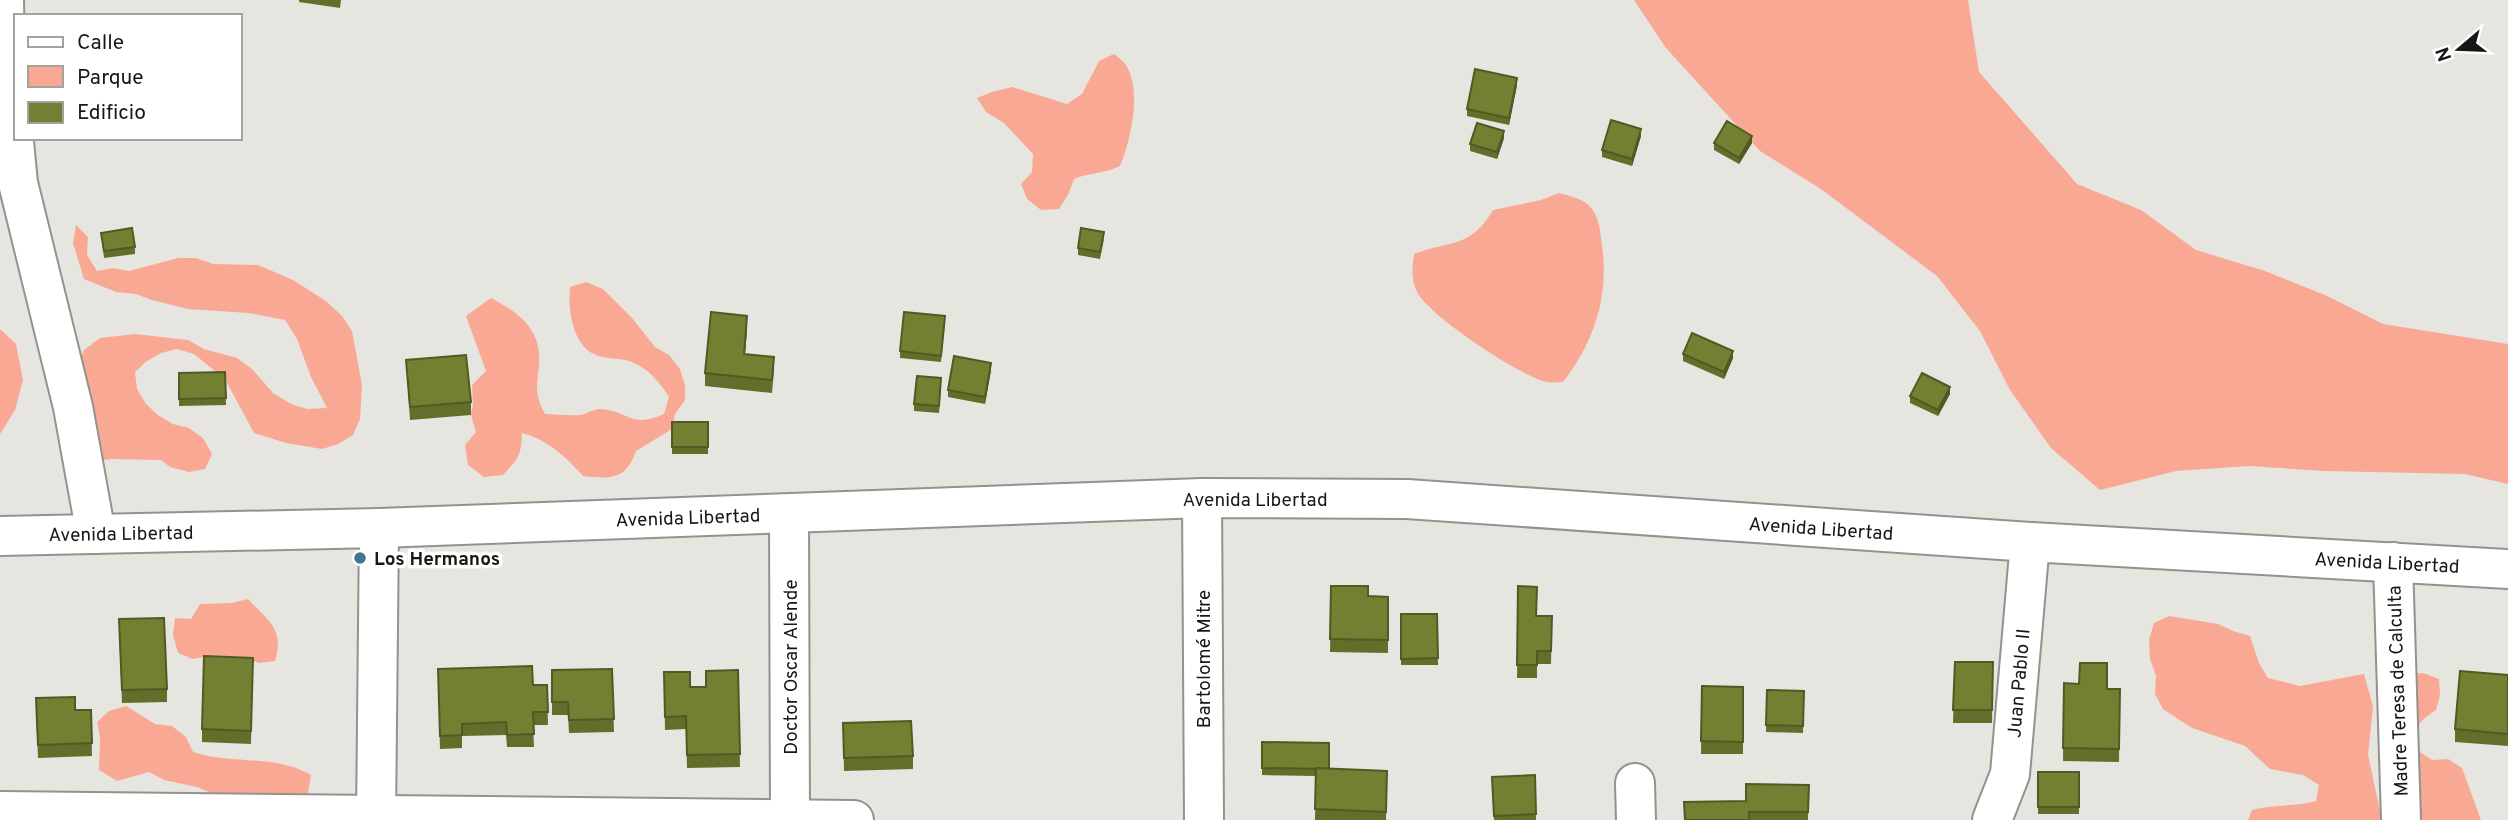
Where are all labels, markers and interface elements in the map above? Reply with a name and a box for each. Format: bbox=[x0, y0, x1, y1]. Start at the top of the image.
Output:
legend bbox=[14, 14, 242, 140]
north arrow bbox=[2424, 14, 2494, 84]
text: Calle bbox=[77, 30, 124, 57]
text: N bbox=[2431, 44, 2458, 64]
text: Parque bbox=[77, 65, 144, 92]
text: Edificio bbox=[77, 100, 146, 127]
street label: Avenida Libertad bbox=[1182, 489, 1328, 513]
street label: Avenida Libertad bbox=[615, 504, 761, 534]
street label: Avenida Libertad bbox=[1748, 513, 1894, 547]
street label: Avenida Libertad bbox=[48, 522, 194, 548]
place label: Los Hermanos bbox=[374, 548, 500, 572]
street label: Avenida Libertad bbox=[2314, 548, 2460, 580]
marker: Los Hermanos bbox=[352, 550, 368, 566]
street label: Doctor Oscar Alende bbox=[780, 579, 804, 755]
street label: Madre Teresa de Calculta bbox=[2383, 585, 2415, 797]
street label: Bartolomé Mitre bbox=[1193, 590, 1217, 728]
street label: Juan Pablo II bbox=[2003, 628, 2037, 739]

